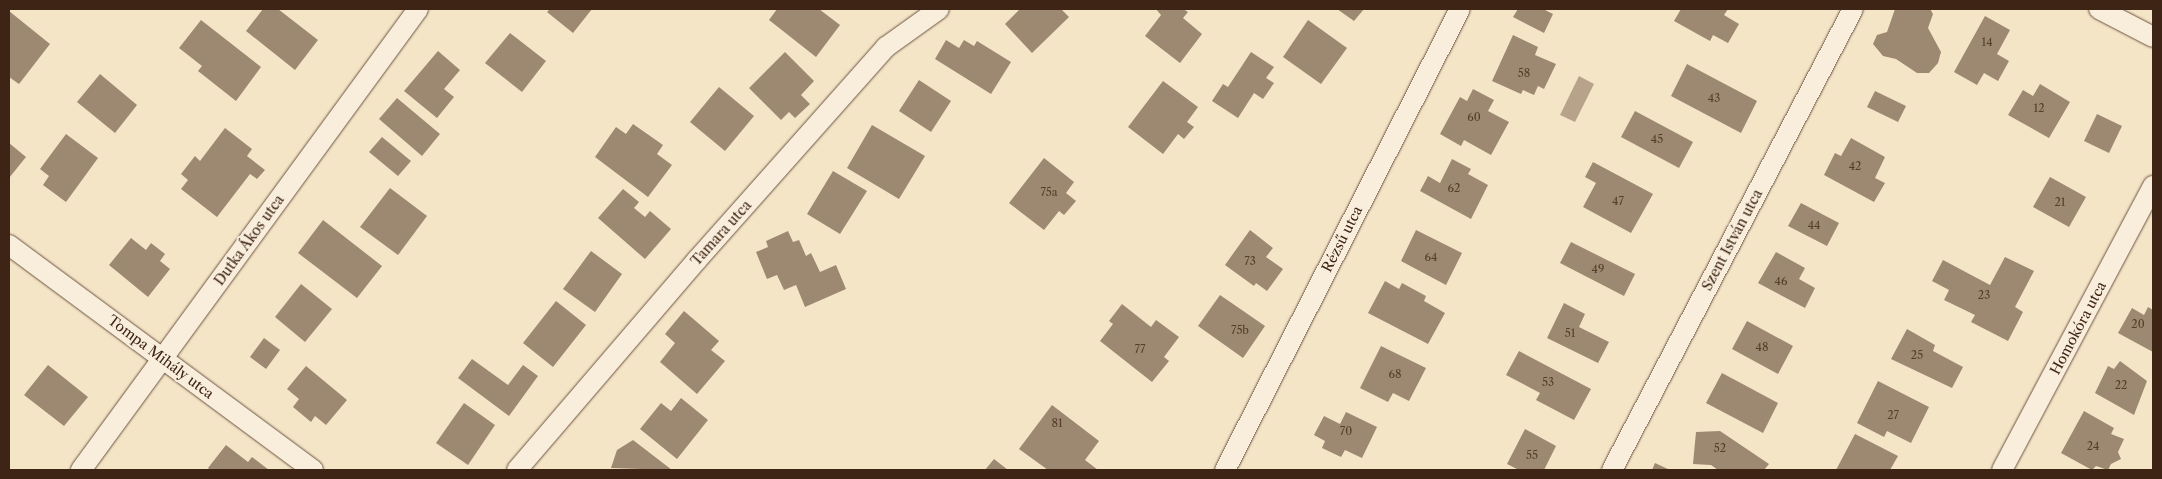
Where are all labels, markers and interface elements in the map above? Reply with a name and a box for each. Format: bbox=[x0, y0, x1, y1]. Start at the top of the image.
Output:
house number: 14 bbox=[1982, 35, 1992, 49]
house number: 58 bbox=[1518, 66, 1530, 80]
house number: 43 bbox=[1708, 91, 1720, 105]
house number: 12 bbox=[2034, 101, 2044, 115]
house number: 60 bbox=[1467, 110, 1481, 124]
house number: 45 bbox=[1651, 132, 1663, 146]
house number: 42 bbox=[1849, 159, 1861, 173]
house number: 62 bbox=[1448, 181, 1460, 195]
house number: 75a bbox=[1040, 185, 1058, 199]
street label: Szent István utca bbox=[1698, 186, 1766, 294]
street label: Dutka Ákos utca bbox=[210, 191, 288, 289]
house number: 47 bbox=[1612, 194, 1624, 208]
house number: 21 bbox=[2055, 195, 2065, 209]
street label: Tamara utca bbox=[687, 197, 755, 269]
street label: Rézsű utca bbox=[1318, 203, 1366, 275]
house number: 44 bbox=[1808, 218, 1820, 232]
house number: 64 bbox=[1425, 250, 1437, 264]
house number: 73 bbox=[1244, 254, 1256, 268]
house number: 49 bbox=[1592, 262, 1604, 276]
house number: 46 bbox=[1775, 274, 1787, 288]
street label: Homokóra utca bbox=[2046, 278, 2110, 378]
house number: 23 bbox=[1978, 288, 1990, 302]
street label: Tompa Mihály utca bbox=[104, 311, 218, 403]
house number: 20 bbox=[2131, 317, 2145, 331]
house number: 75b bbox=[1231, 323, 1249, 337]
house number: 51 bbox=[1565, 326, 1575, 340]
house number: 48 bbox=[1756, 340, 1768, 354]
house number: 77 bbox=[1135, 342, 1145, 356]
house number: 25 bbox=[1911, 348, 1923, 362]
house number: 68 bbox=[1389, 367, 1401, 381]
house number: 53 bbox=[1542, 375, 1554, 389]
house number: 22 bbox=[2115, 378, 2127, 392]
house number: 27 bbox=[1887, 408, 1899, 422]
house number: 81 bbox=[1051, 416, 1063, 430]
house number: 70 bbox=[1340, 424, 1352, 438]
house number: 24 bbox=[2087, 439, 2099, 453]
house number: 52 bbox=[1714, 441, 1726, 455]
house number: 55 bbox=[1526, 448, 1538, 462]

